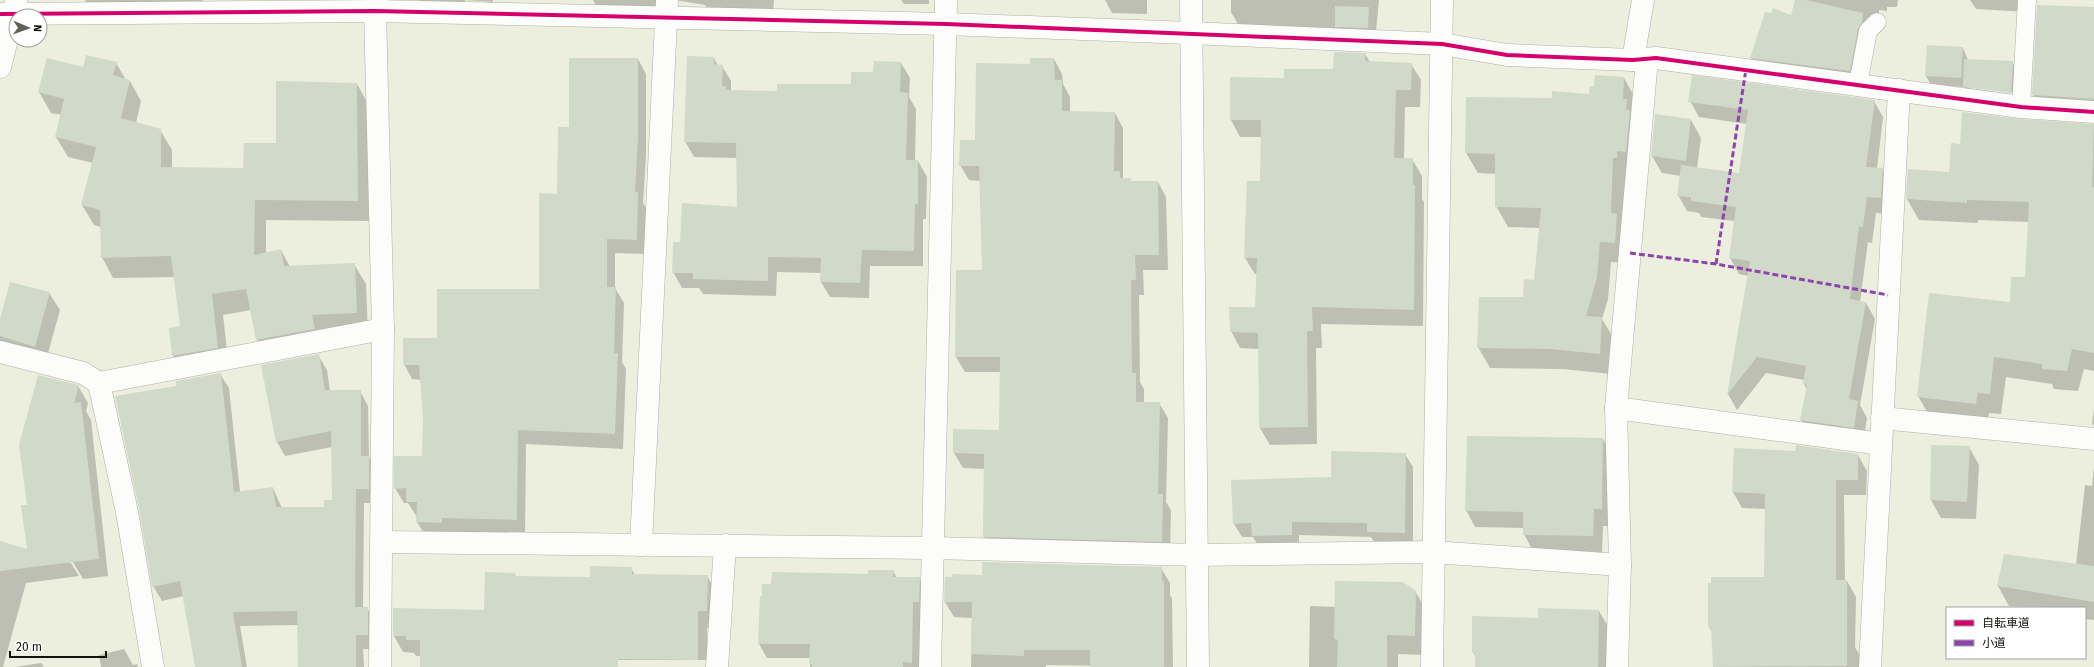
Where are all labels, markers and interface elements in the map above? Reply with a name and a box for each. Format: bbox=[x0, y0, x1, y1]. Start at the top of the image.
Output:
north arrow bbox=[8, 8, 48, 48]
text: N bbox=[31, 24, 44, 32]
legend bbox=[1946, 607, 2086, 659]
text: 自転車道 bbox=[1982, 616, 2030, 630]
scale bar bbox=[10, 633, 106, 659]
text: 小道 bbox=[1982, 636, 2006, 650]
text: 20 m bbox=[16, 640, 42, 654]

